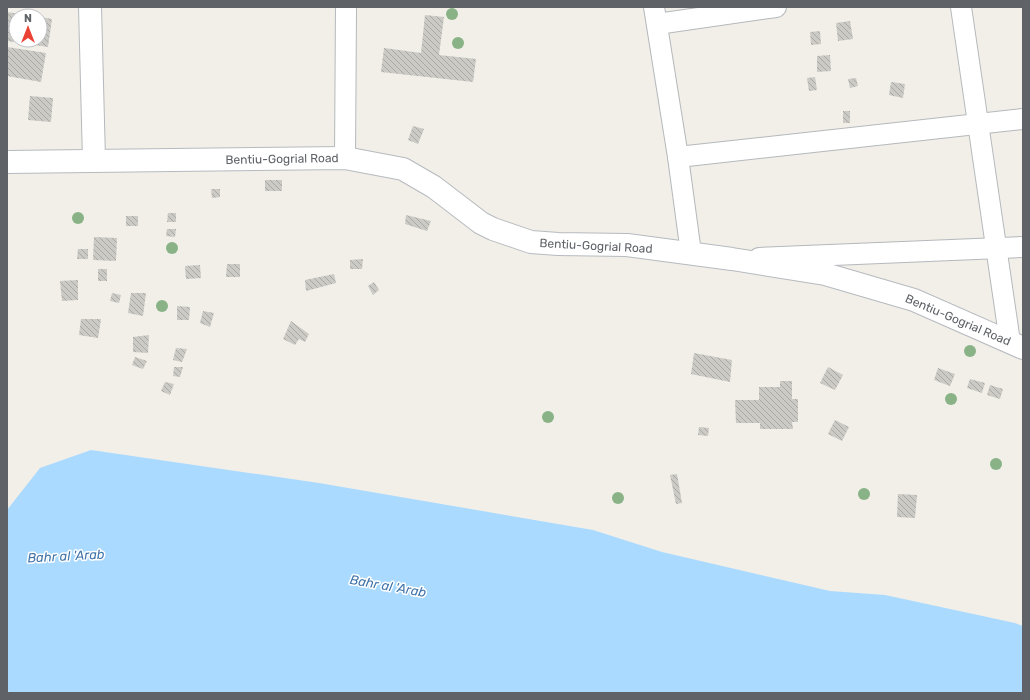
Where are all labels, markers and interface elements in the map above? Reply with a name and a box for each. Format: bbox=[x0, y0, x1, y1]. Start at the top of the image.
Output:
north arrow bbox=[8, 8, 48, 48]
text: N bbox=[24, 12, 32, 25]
street label: Bentiu-Gogrial Road bbox=[225, 151, 339, 167]
street label: Bentiu-Gogrial Road bbox=[539, 236, 653, 256]
street label: Bentiu-Gogrial Road bbox=[903, 291, 1013, 349]
water label: Bahr al 'Arab bbox=[27, 546, 105, 566]
water label: Bahr al 'Arab bbox=[349, 572, 428, 600]

